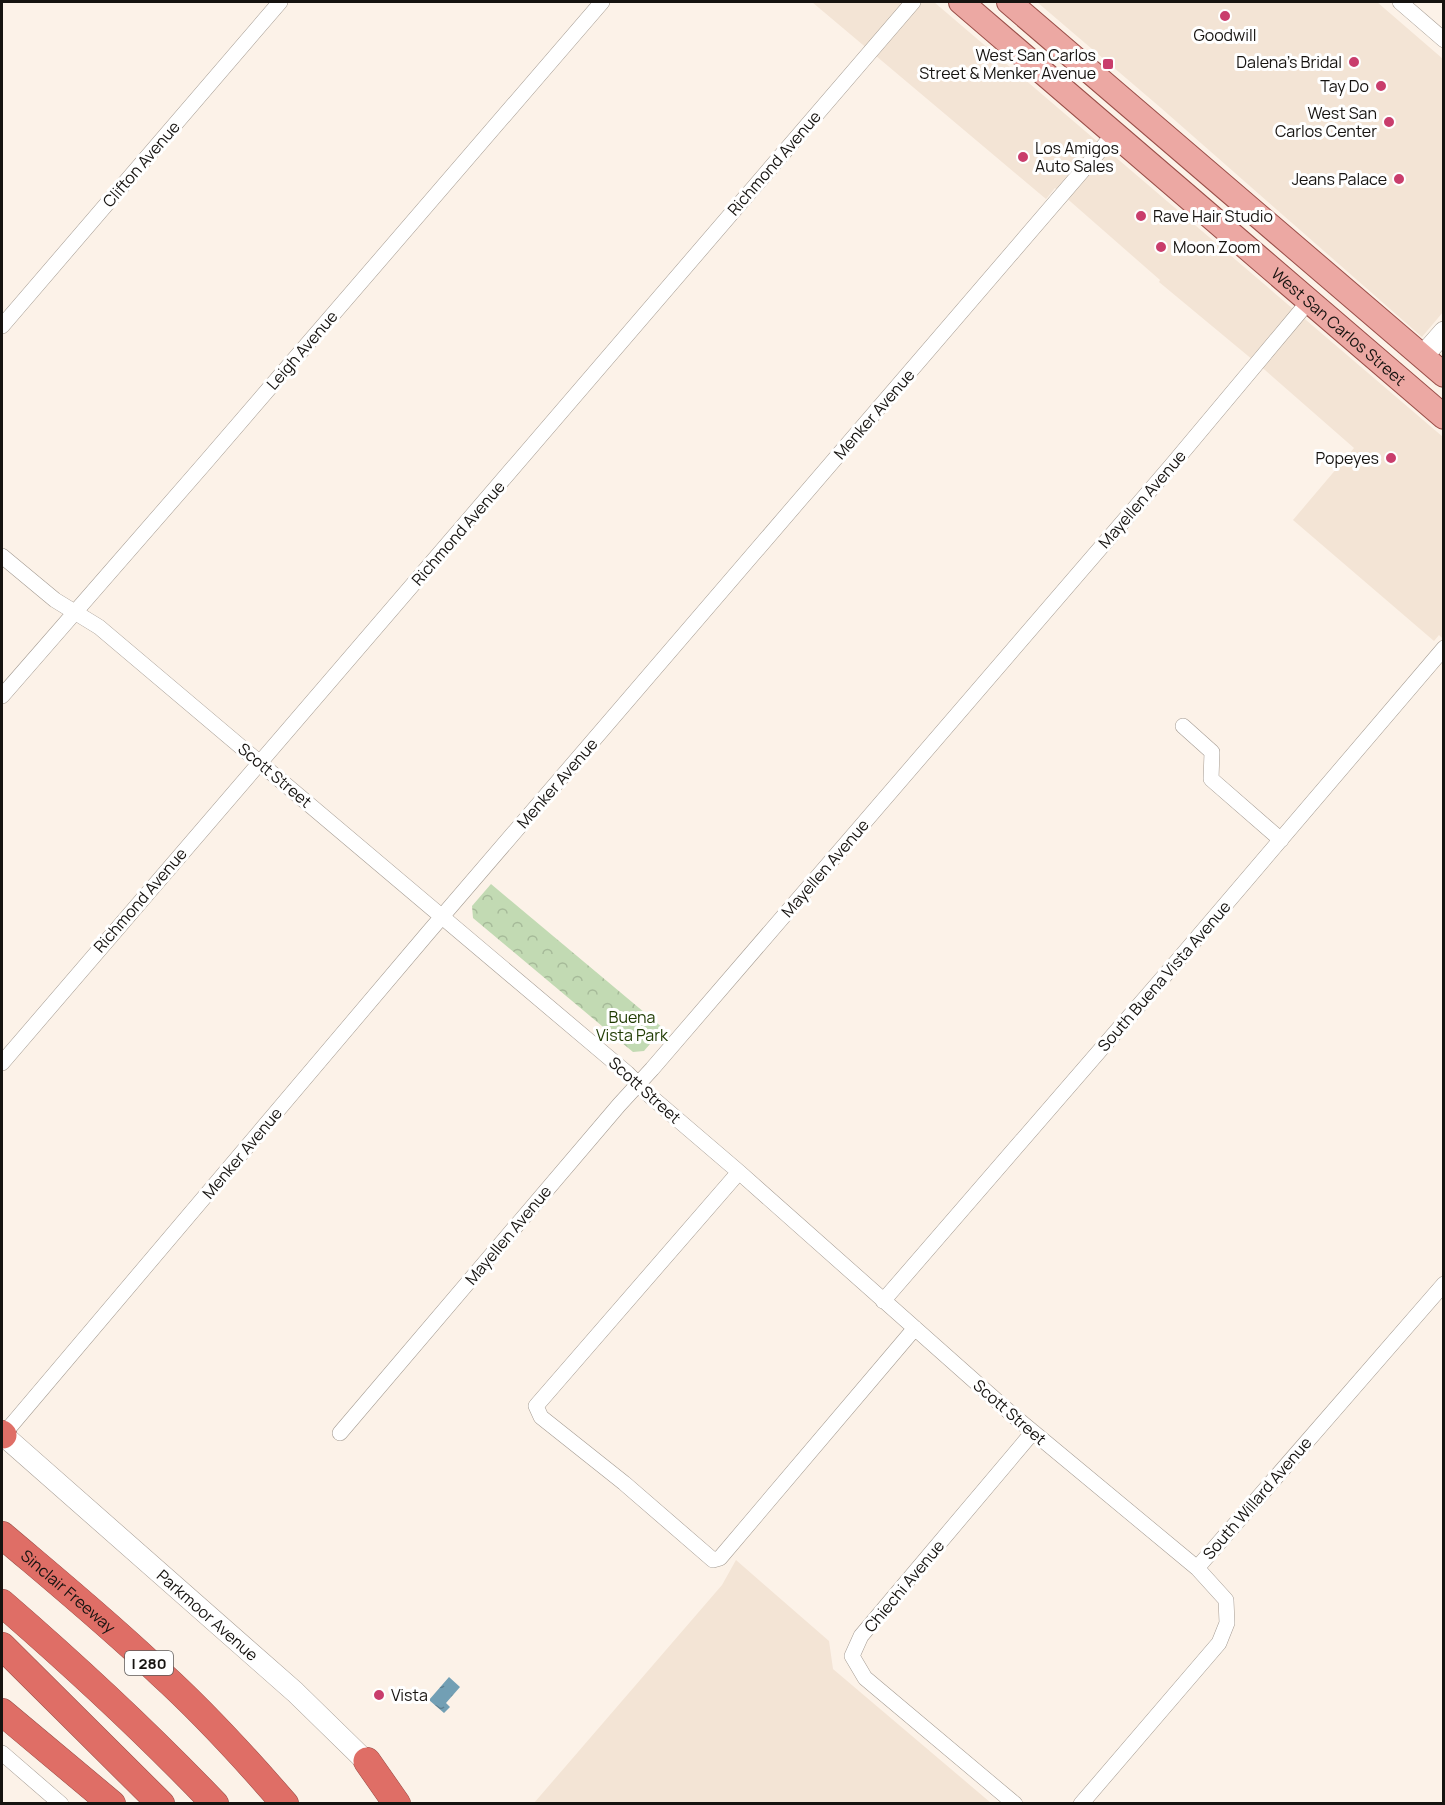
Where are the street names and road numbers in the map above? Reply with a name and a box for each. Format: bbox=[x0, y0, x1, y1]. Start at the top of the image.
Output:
street label: Richmond Avenue bbox=[722, 106, 826, 220]
street label: Clifton Avenue bbox=[97, 116, 185, 212]
street label: West San Carlos Street bbox=[1267, 263, 1411, 391]
street label: Leigh Avenue bbox=[261, 306, 343, 394]
street label: Menker Avenue bbox=[829, 364, 919, 464]
street label: Mayellen Avenue bbox=[1093, 445, 1191, 553]
street label: Richmond Avenue bbox=[406, 476, 510, 590]
street label: Menker Avenue bbox=[512, 733, 602, 833]
street label: Scott Street bbox=[233, 738, 317, 812]
street label: Mayellen Avenue bbox=[776, 814, 874, 922]
street label: Richmond Avenue bbox=[88, 843, 192, 957]
street label: South Buena Vista Avenue bbox=[1092, 896, 1236, 1056]
street label: Scott Street bbox=[604, 1052, 686, 1128]
street label: Menker Avenue bbox=[197, 1103, 287, 1203]
street label: Mayellen Avenue bbox=[460, 1181, 556, 1289]
street label: Scott Street bbox=[969, 1374, 1051, 1450]
street label: South Willard Avenue bbox=[1198, 1432, 1316, 1564]
street label: Chiechi Avenue bbox=[859, 1535, 949, 1637]
street label: Sinclair Freeway bbox=[16, 1545, 121, 1638]
street label: Parkmoor Avenue bbox=[152, 1564, 263, 1666]
road number: I 280 bbox=[125, 1651, 173, 1675]

